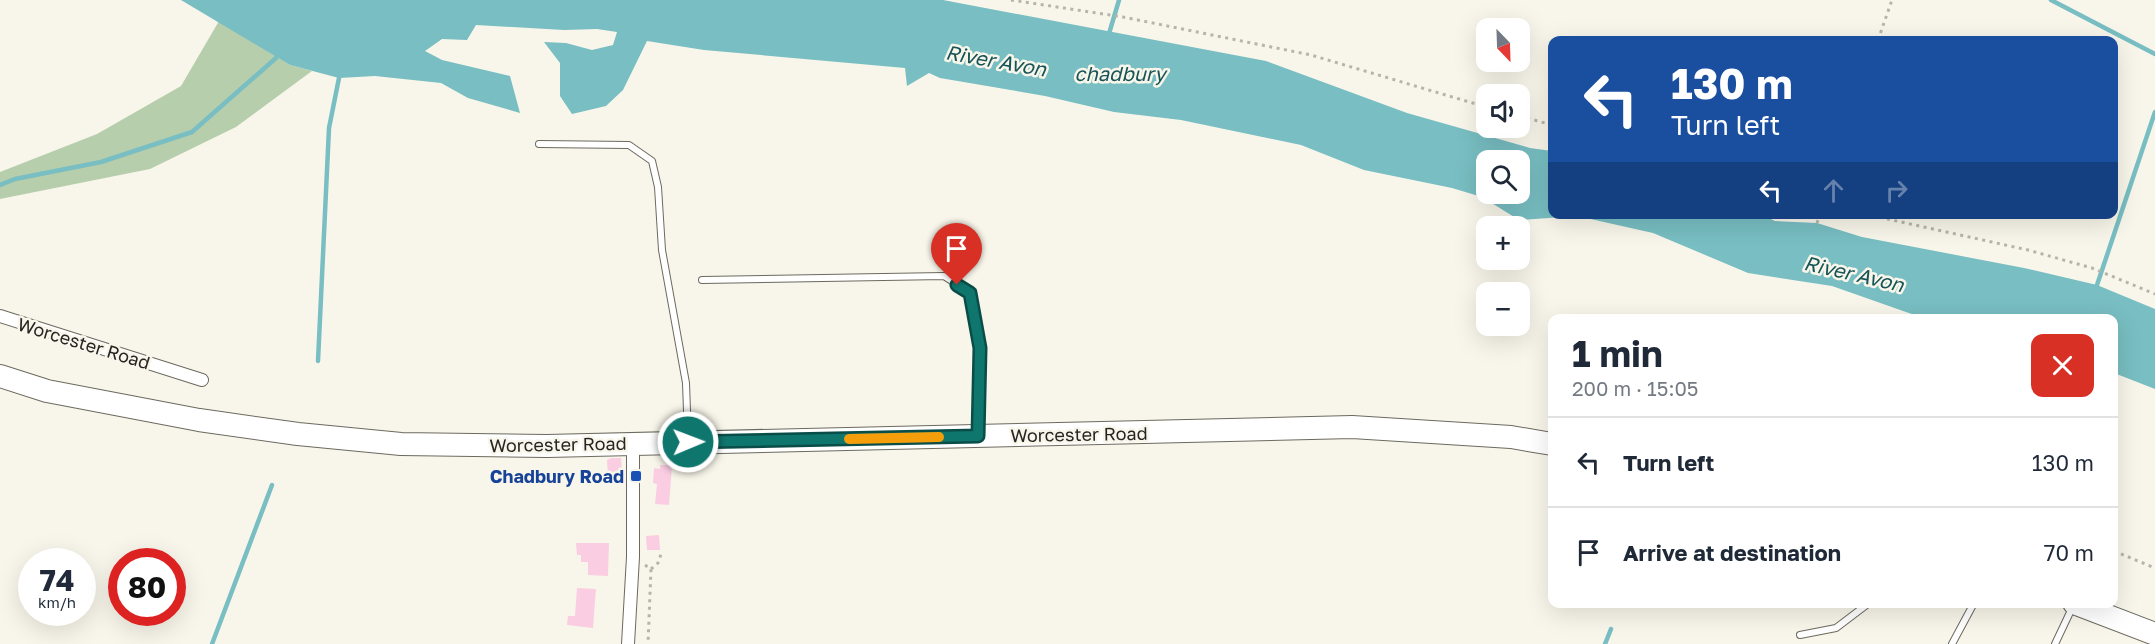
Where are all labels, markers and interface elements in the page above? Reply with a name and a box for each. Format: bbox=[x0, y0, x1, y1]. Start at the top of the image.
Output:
north arrow bbox=[1476, 18, 1530, 72]
map controls bbox=[1476, 18, 1530, 336]
water label: River Avon bbox=[944, 39, 1049, 81]
text: 130 m bbox=[1671, 58, 1793, 108]
icon: left bbox=[1572, 60, 1650, 138]
water label: chadbury bbox=[1075, 61, 1168, 86]
button: sound bbox=[1476, 84, 1530, 138]
text: Turn left bbox=[1671, 109, 1780, 141]
button: search bbox=[1476, 150, 1530, 204]
icon: left bbox=[1754, 174, 1787, 207]
icon: ahead bbox=[1817, 174, 1850, 207]
icon: right bbox=[1880, 174, 1913, 207]
button: + bbox=[1476, 216, 1530, 270]
pin bbox=[931, 223, 982, 285]
icon: arrive bbox=[940, 232, 973, 265]
water label: River Avon bbox=[1802, 250, 1907, 296]
button: − bbox=[1476, 282, 1530, 336]
street label: Worcester Road bbox=[15, 312, 153, 374]
text: 1 min bbox=[1572, 332, 1663, 375]
button: close bbox=[2031, 334, 2094, 397]
text: 200 m · 15:05 bbox=[1572, 376, 1698, 400]
position arrow bbox=[656, 410, 720, 474]
street label: Worcester Road bbox=[1010, 422, 1148, 446]
street label: Worcester Road bbox=[489, 432, 627, 456]
icon: left bbox=[1572, 446, 1605, 479]
text: Turn left bbox=[1623, 449, 1714, 476]
text: 130 m bbox=[2032, 449, 2094, 476]
place label: Chadbury Road bbox=[490, 465, 624, 487]
marker: Chadbury Road bbox=[629, 469, 643, 483]
icon: arrive bbox=[1572, 536, 1605, 569]
text: Arrive at destination bbox=[1623, 539, 1841, 566]
text: 70 m bbox=[2044, 539, 2094, 566]
speed limit sign: 80 bbox=[108, 548, 186, 626]
text: 74 bbox=[39, 562, 75, 598]
text: km/h bbox=[38, 593, 76, 611]

